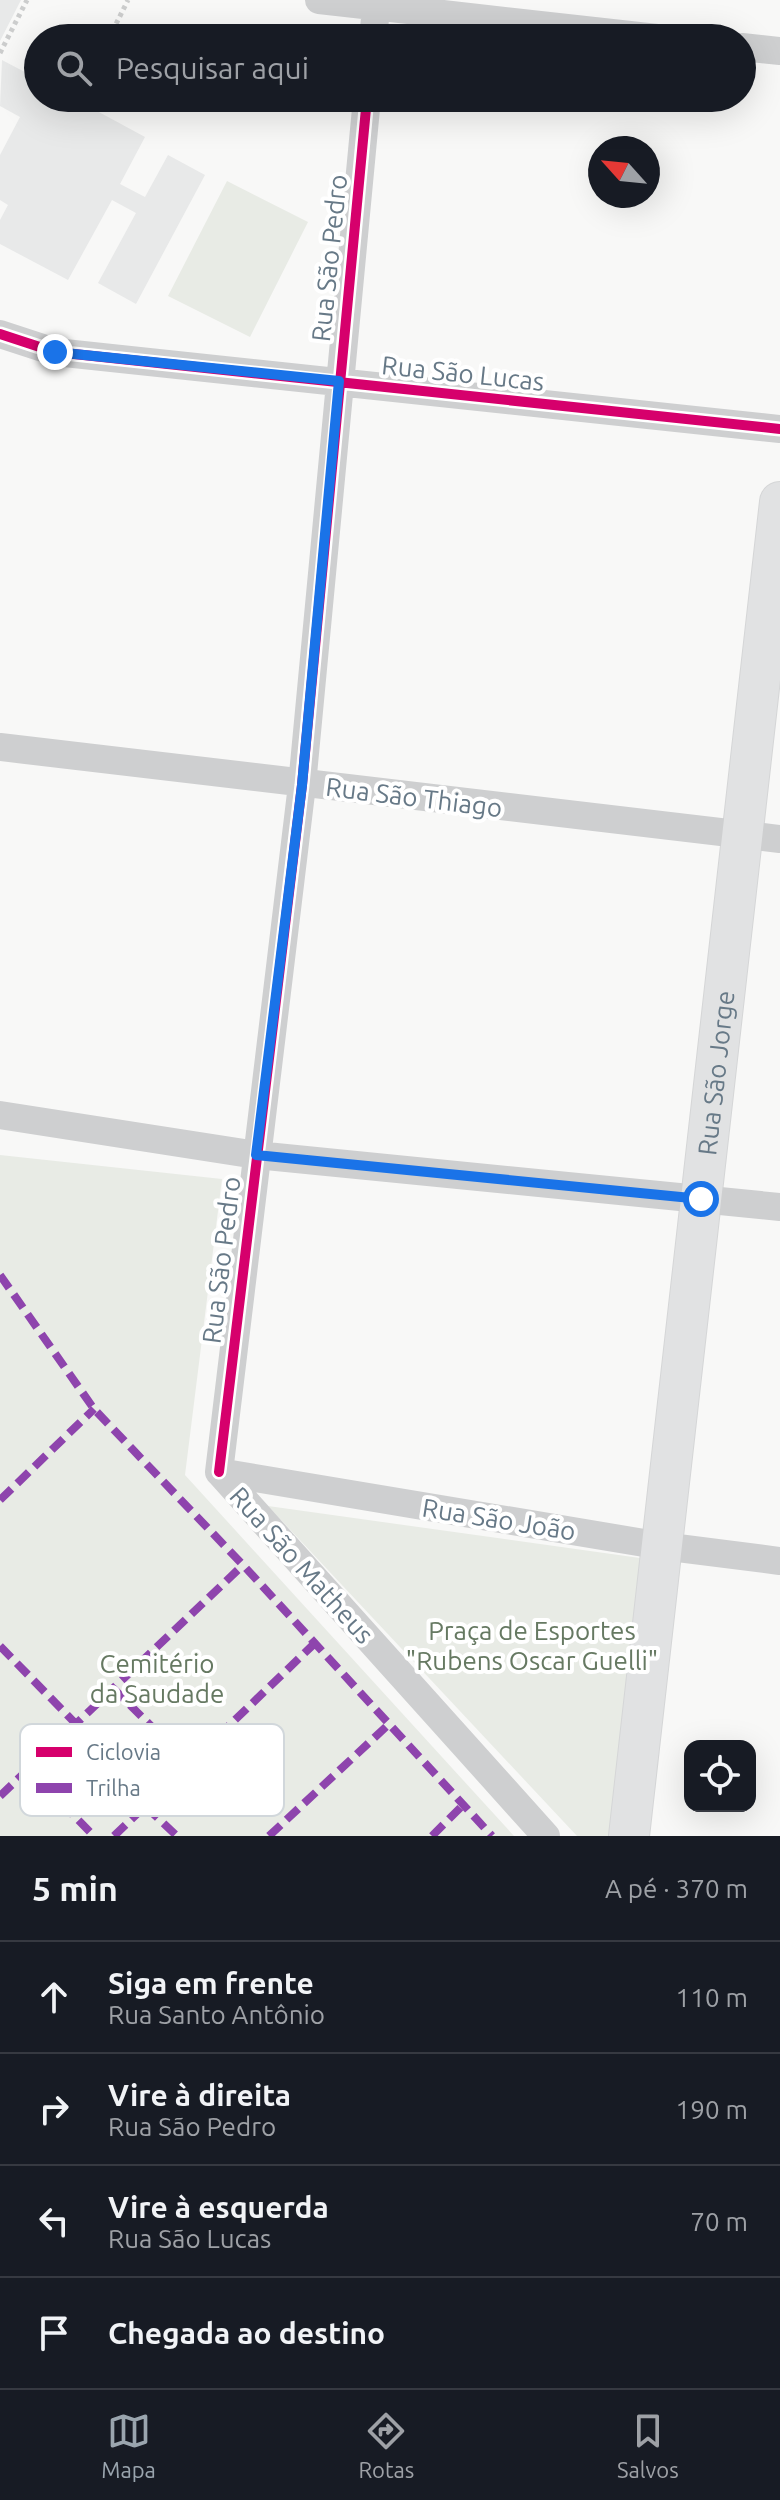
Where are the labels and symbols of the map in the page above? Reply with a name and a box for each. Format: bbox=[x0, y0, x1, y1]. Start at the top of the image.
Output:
north arrow bbox=[588, 136, 660, 208]
street label: Rua São Pedro bbox=[306, 173, 352, 343]
route end bbox=[37, 334, 73, 370]
street label: Rua São Lucas bbox=[380, 350, 546, 396]
street label: Rua São Thiago bbox=[324, 772, 504, 822]
street label: Rua São Jorge bbox=[692, 989, 739, 1157]
street label: Rua São Pedro bbox=[196, 1175, 246, 1345]
route start bbox=[683, 1181, 719, 1217]
street label: Rua São Matheus bbox=[224, 1481, 380, 1649]
street label: Rua São João bbox=[420, 1493, 578, 1545]
park label: Praça de Esportes "Rubens Oscar Guelli" bbox=[406, 1616, 658, 1675]
park label: Cemitério da Saudade bbox=[90, 1649, 224, 1708]
legend bbox=[20, 1724, 284, 1816]
text: Ciclovia bbox=[86, 1739, 161, 1764]
text: Trilha bbox=[86, 1775, 141, 1800]

